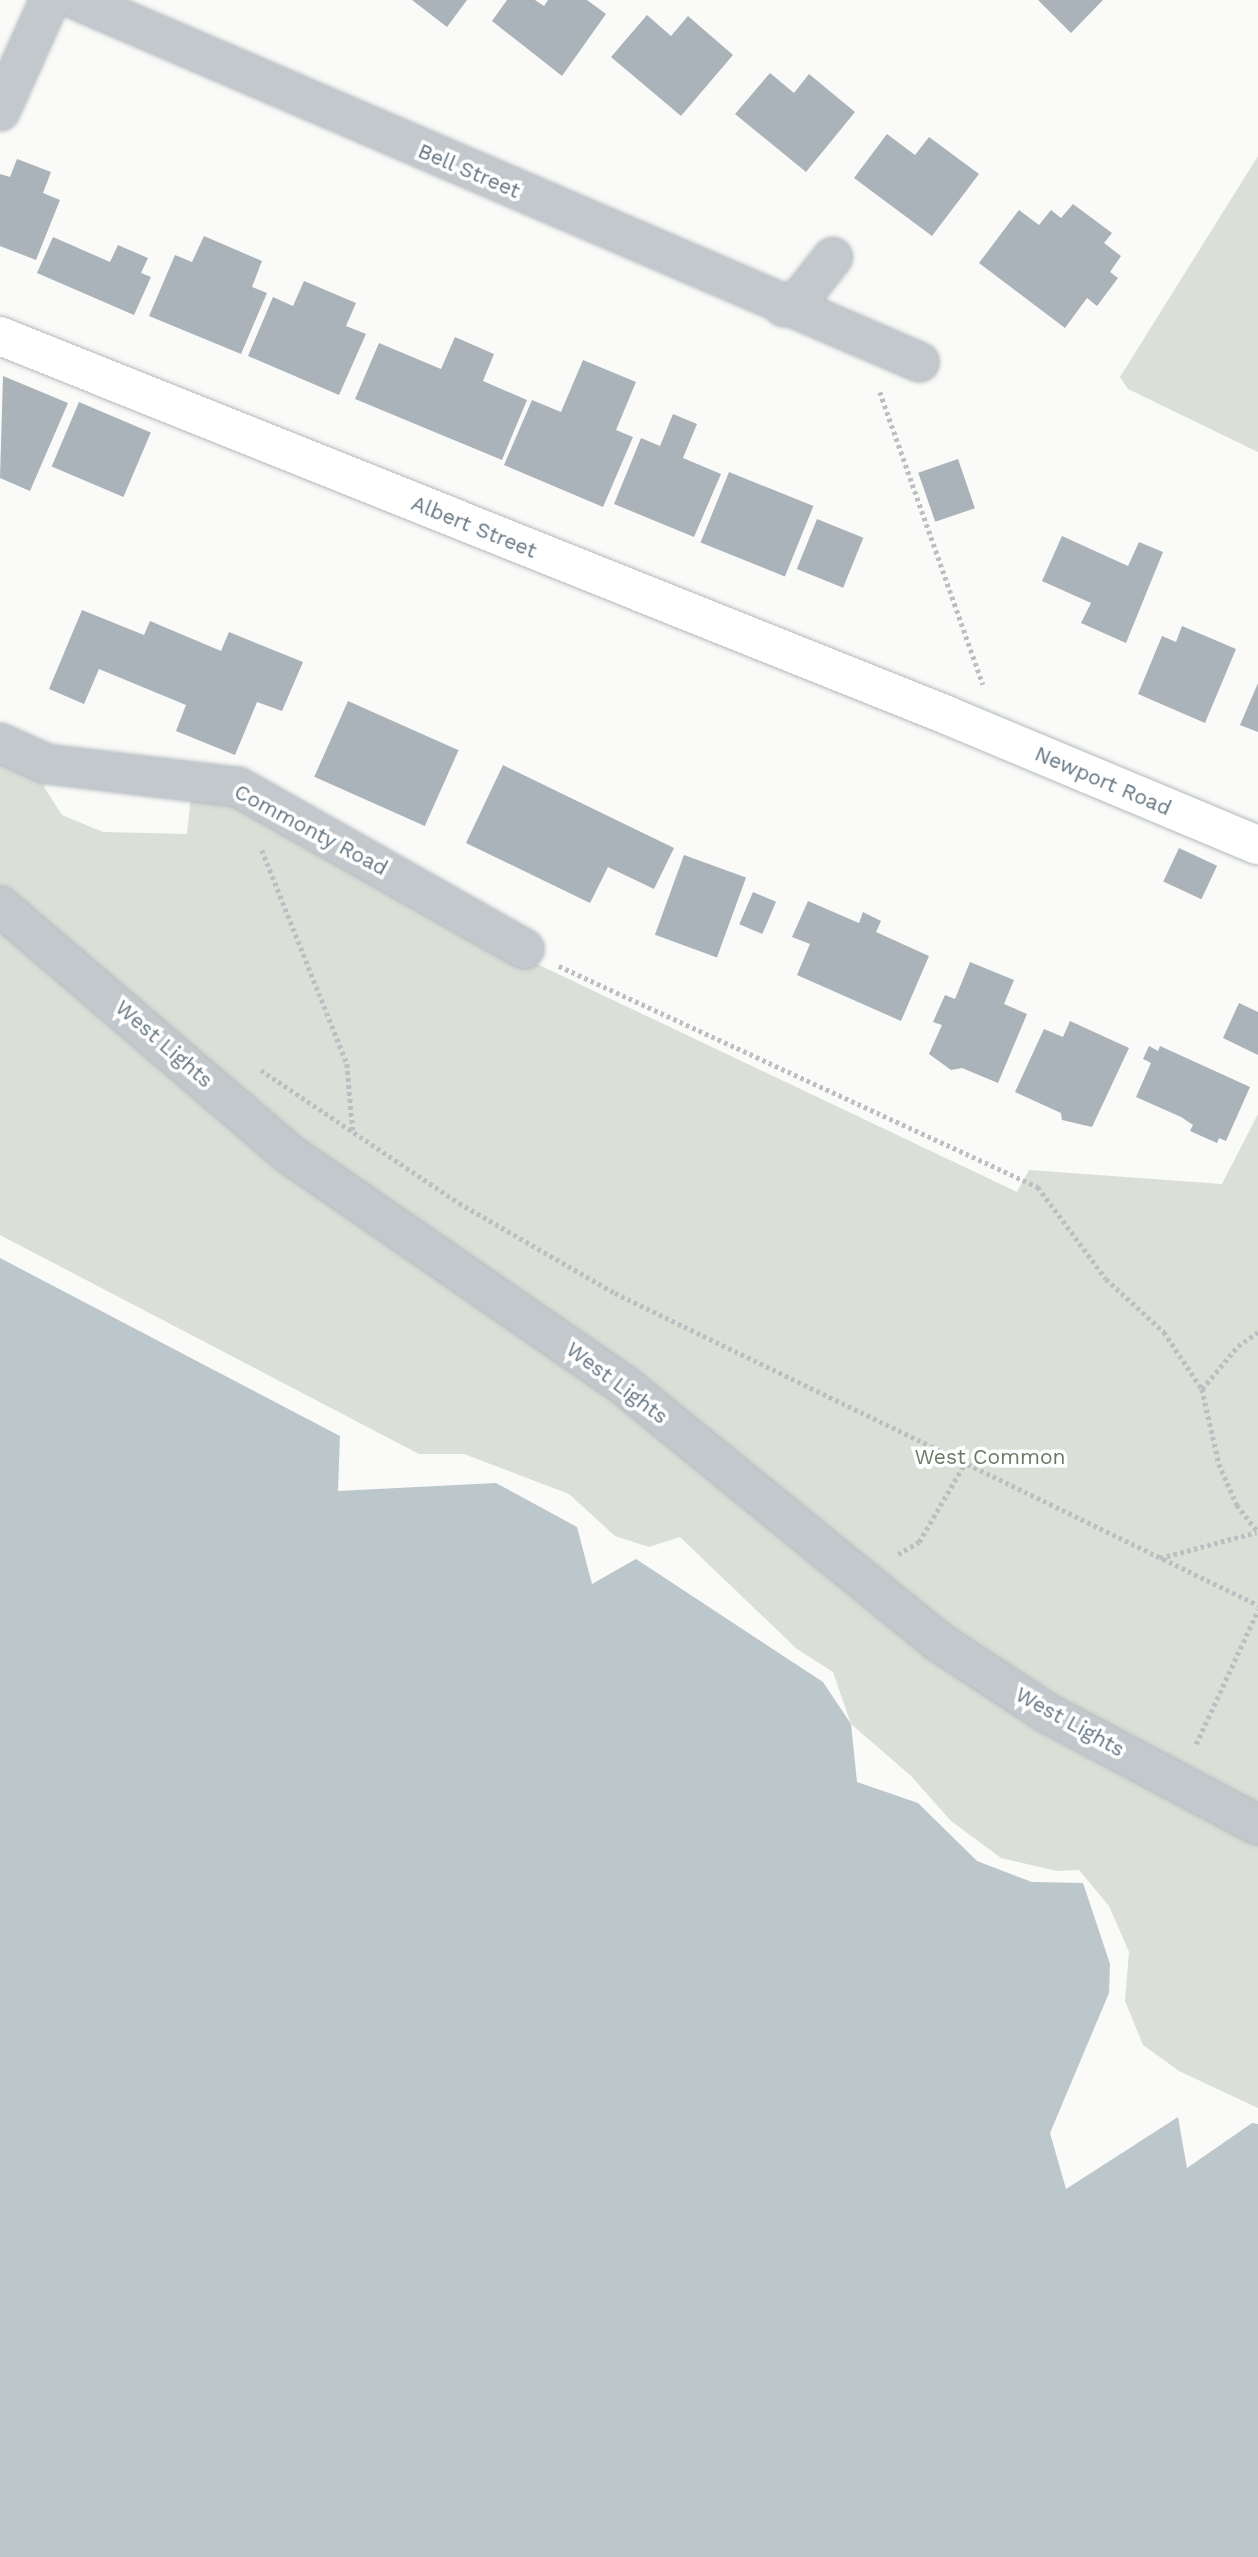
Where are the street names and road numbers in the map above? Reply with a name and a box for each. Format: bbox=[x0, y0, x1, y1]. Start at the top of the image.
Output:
street label: Bell Street bbox=[414, 138, 524, 204]
street label: Albert Street bbox=[408, 490, 540, 564]
street label: Newport Road bbox=[1031, 741, 1175, 821]
street label: Commonty Road bbox=[230, 779, 392, 881]
street label: West Lights bbox=[110, 995, 218, 1093]
street label: West Lights bbox=[561, 1337, 673, 1429]
street label: West Lights bbox=[1011, 1682, 1129, 1762]

